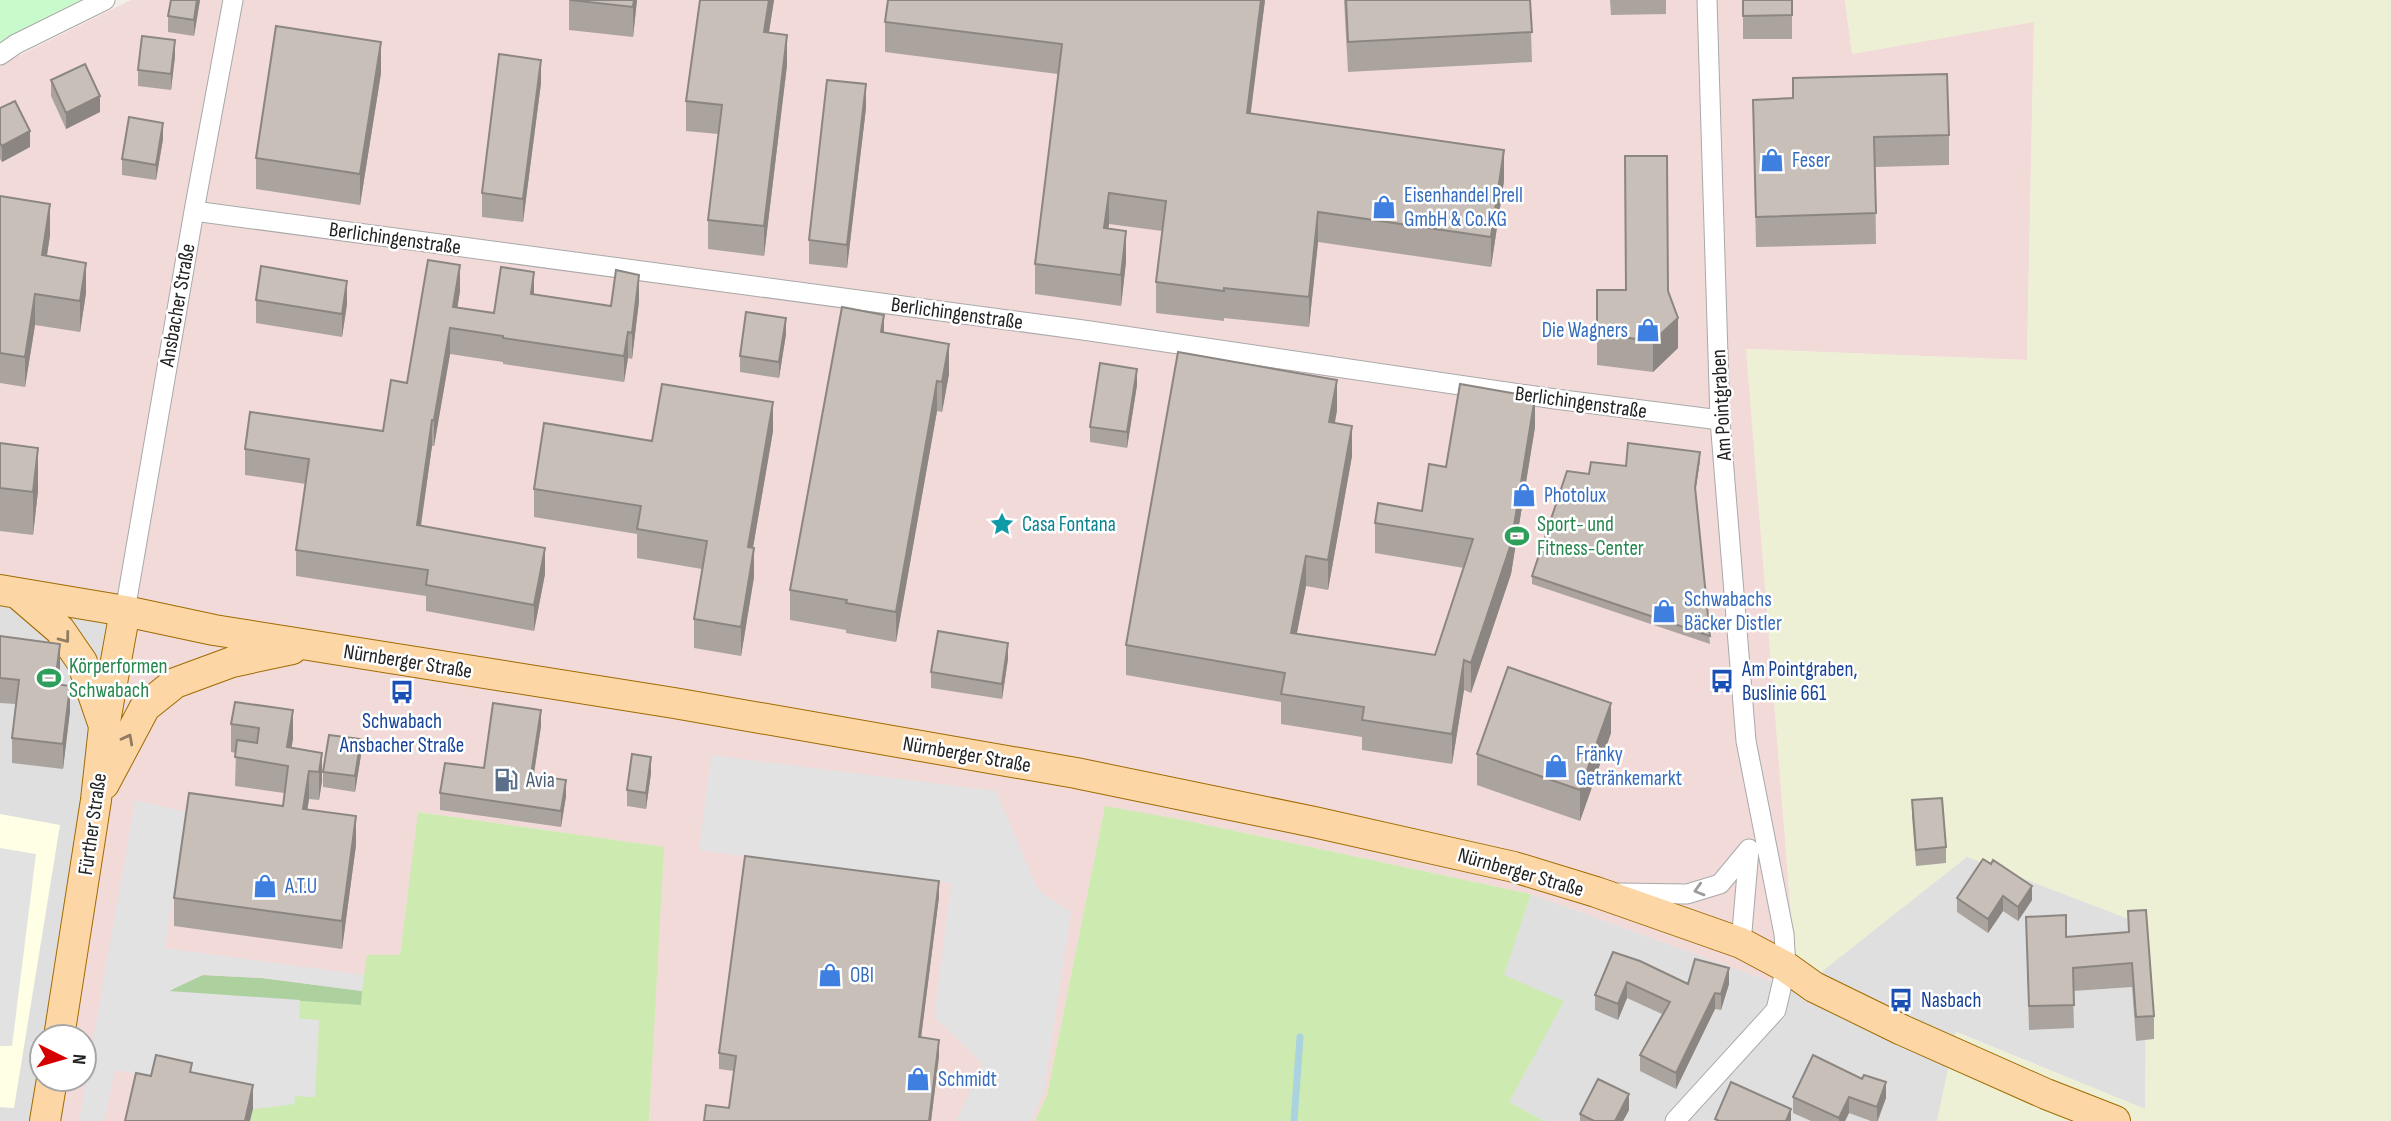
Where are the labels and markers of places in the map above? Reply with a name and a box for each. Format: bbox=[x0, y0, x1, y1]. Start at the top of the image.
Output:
shop icon: Feser bbox=[1758, 146, 1786, 174]
place label: Feser bbox=[1792, 148, 1830, 173]
place label: Eisenhandel Prell GmbH & Co.KG bbox=[1404, 183, 1523, 232]
shop icon: Eisenhandel Prell GmbH & Co.KG bbox=[1370, 193, 1398, 221]
shop icon: Die Wagners bbox=[1634, 316, 1662, 344]
place label: Die Wagners bbox=[1542, 318, 1628, 343]
shop icon: Photolux bbox=[1510, 481, 1538, 509]
place label: Photolux bbox=[1544, 483, 1606, 508]
place icon: Casa Fontana bbox=[988, 510, 1016, 538]
place label: Casa Fontana bbox=[1022, 512, 1116, 537]
place label: Sport- und Fitness-Center bbox=[1537, 512, 1644, 561]
sports icon: Sport- und Fitness-Center bbox=[1503, 522, 1531, 550]
place label: Schwabachs Bäcker Distler bbox=[1684, 587, 1782, 636]
shop icon: Schwabachs Bäcker Distler bbox=[1650, 597, 1678, 625]
place label: Körperformen Schwabach bbox=[69, 654, 168, 703]
place label: Am Pointgraben, Buslinie 661 bbox=[1741, 657, 1858, 706]
sports icon: Körperformen Schwabach bbox=[35, 664, 63, 692]
bus stop icon: Am Pointgraben, Buslinie 661 bbox=[1708, 667, 1736, 695]
bus stop icon: Schwabach Ansbacher Straße bbox=[388, 678, 416, 706]
place label: Schwabach Ansbacher Straße bbox=[339, 709, 464, 758]
place label: Fränky Getränkemarkt bbox=[1576, 742, 1682, 791]
shop icon: Fränky Getränkemarkt bbox=[1542, 752, 1570, 780]
fuel station icon: Avia bbox=[492, 766, 520, 794]
place label: Avia bbox=[525, 768, 555, 793]
shop icon: A.T.U bbox=[251, 872, 279, 900]
place label: A.T.U bbox=[284, 874, 317, 899]
shop icon: OBI bbox=[816, 961, 844, 989]
place label: OBI bbox=[850, 963, 874, 988]
bus stop icon: Nasbach bbox=[1887, 986, 1915, 1014]
place label: Nasbach bbox=[1921, 988, 1982, 1013]
shop icon: Schmidt bbox=[904, 1065, 932, 1093]
place label: Schmidt bbox=[938, 1067, 997, 1092]

